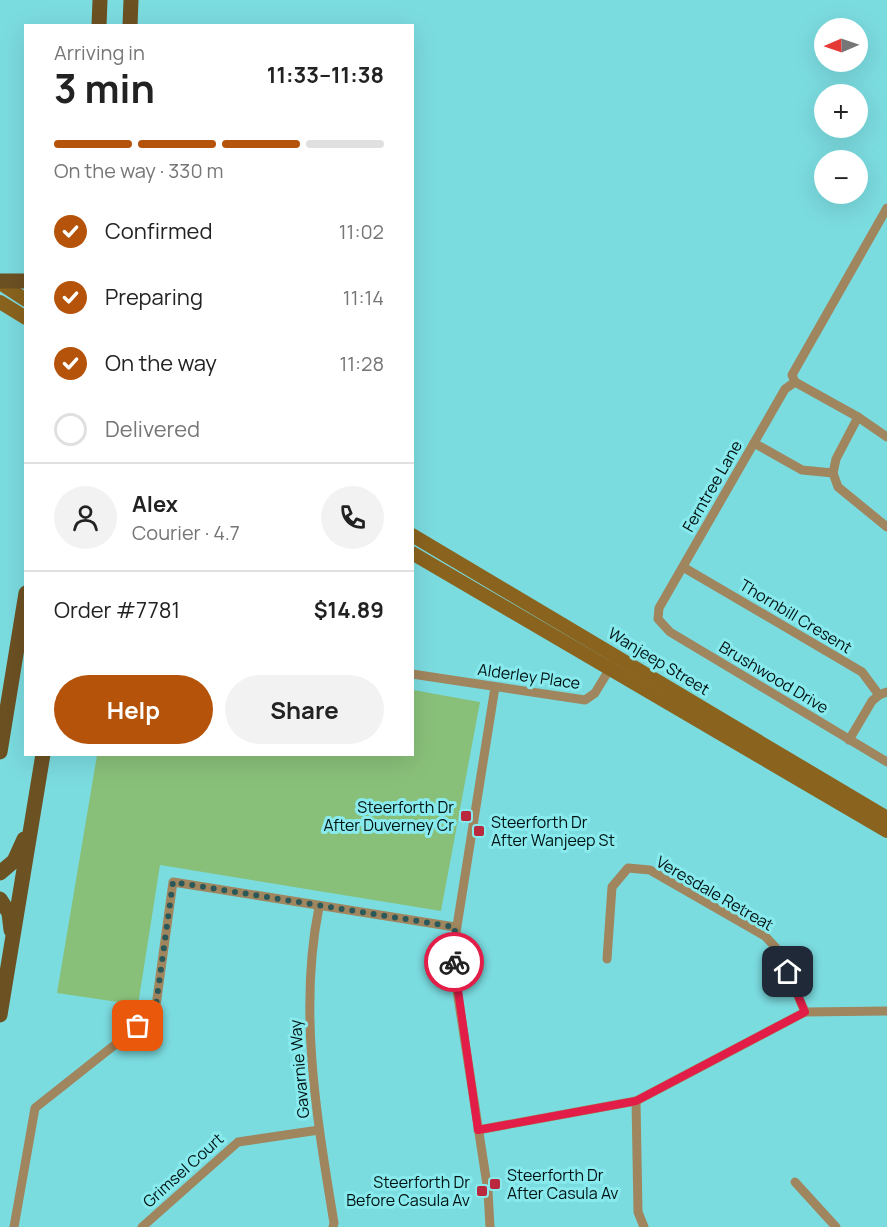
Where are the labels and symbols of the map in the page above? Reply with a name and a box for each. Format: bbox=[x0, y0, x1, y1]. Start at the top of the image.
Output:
north arrow bbox=[814, 18, 868, 72]
street label: Ferntree Lane bbox=[677, 436, 747, 536]
street label: Thornbill Cresent bbox=[736, 574, 856, 658]
street label: Wanjeep Street bbox=[604, 622, 714, 700]
street label: Brushwood Drive bbox=[715, 636, 833, 718]
street label: Alderley Place bbox=[476, 658, 582, 694]
place label: Steerforth Dr After Duverney Cr bbox=[324, 796, 454, 836]
marker: Steerforth Dr After Duverney Cr bbox=[459, 809, 473, 823]
place label: Steerforth Dr After Wanjeep St bbox=[491, 811, 615, 851]
marker: Steerforth Dr After Wanjeep St bbox=[472, 824, 486, 838]
street label: Veresdale Retreat bbox=[652, 850, 778, 936]
courier bbox=[424, 932, 484, 992]
pin bbox=[762, 946, 813, 997]
pin bbox=[112, 1000, 163, 1051]
street label: Gavarnie Way bbox=[284, 1018, 314, 1119]
street label: Grimsel Court bbox=[138, 1128, 228, 1212]
place label: Steerforth Dr After Casula Av bbox=[507, 1164, 619, 1204]
place label: Steerforth Dr Before Casula Av bbox=[346, 1171, 470, 1211]
marker: Steerforth Dr After Casula Av bbox=[488, 1177, 502, 1191]
marker: Steerforth Dr Before Casula Av bbox=[475, 1184, 489, 1198]

